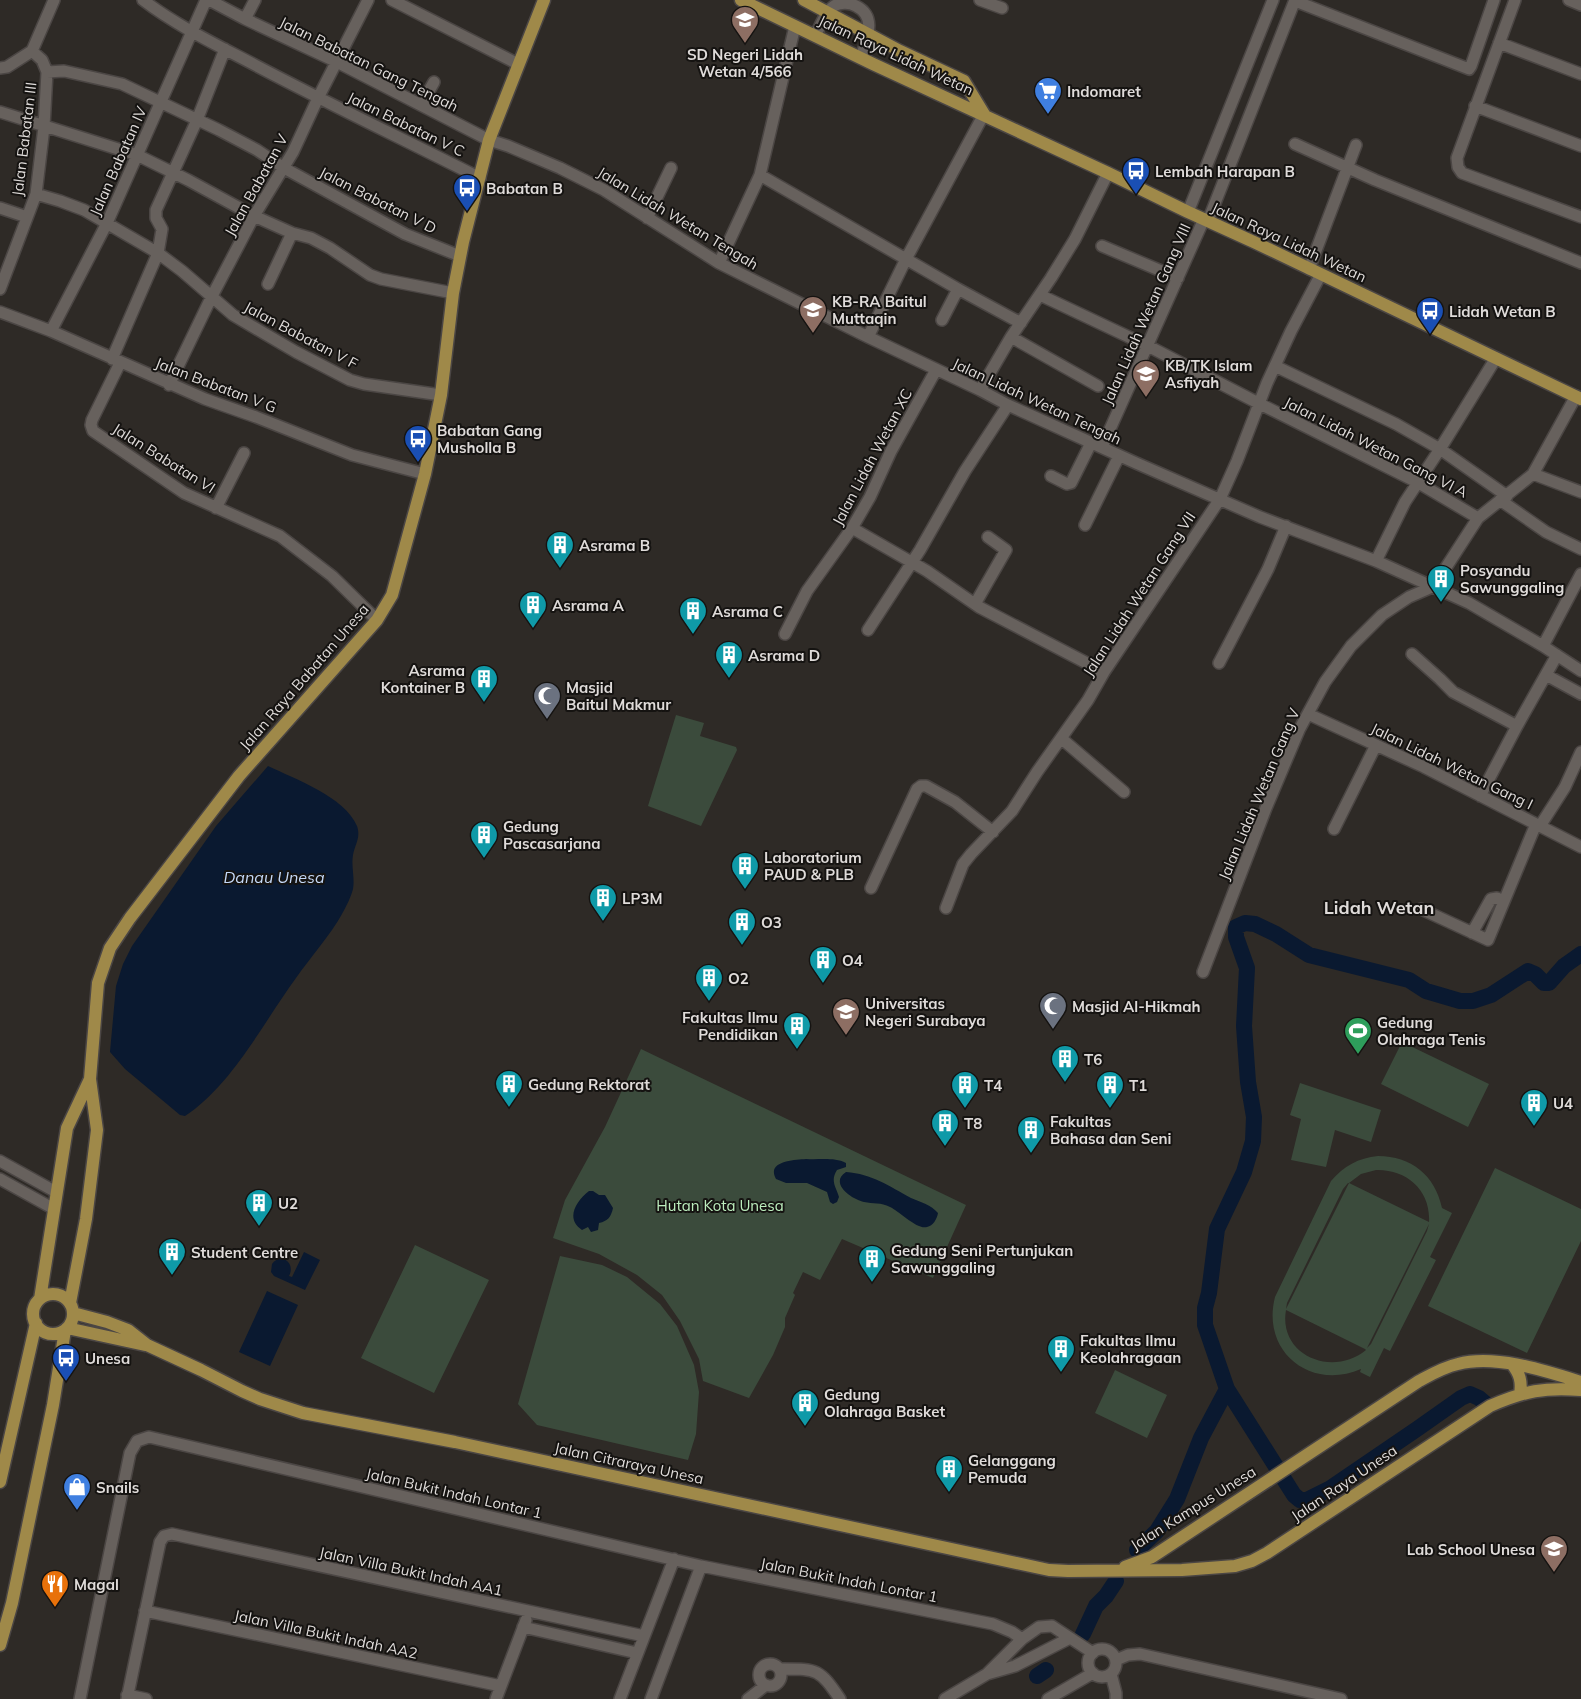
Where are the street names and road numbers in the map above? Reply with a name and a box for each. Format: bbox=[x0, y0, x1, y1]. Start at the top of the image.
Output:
street label: Jalan Raya Lidah Wetan bbox=[816, 11, 976, 99]
street label: Jalan Babatan Gang Tengah bbox=[276, 12, 462, 116]
street label: Jalan Babatan III bbox=[8, 81, 40, 197]
street label: Jalan Babatan V C bbox=[344, 87, 468, 161]
street label: Jalan Babatan IV bbox=[85, 103, 151, 219]
street label: Jalan Babatan V bbox=[220, 130, 292, 239]
street label: Jalan Babatan V D bbox=[316, 162, 440, 238]
street label: Jalan Lidah Wetan Tengah bbox=[594, 162, 762, 274]
street label: Jalan Raya Lidah Wetan bbox=[1209, 198, 1369, 286]
street label: Jalan Lidah Wetan Gang VIII bbox=[1097, 220, 1195, 408]
street label: Jalan Babatan V F bbox=[241, 297, 361, 373]
street label: Jalan Babatan V G bbox=[153, 353, 279, 417]
street label: Jalan Lidah Wetan Tengah bbox=[949, 353, 1125, 449]
street label: Jalan Lidah Wetan XC bbox=[828, 385, 916, 529]
street label: Jalan Lidah Wetan Gang VI A bbox=[1281, 392, 1471, 502]
street label: Jalan Babatan VI bbox=[109, 419, 219, 497]
street label: Jalan Lidah Wetan Gang VII bbox=[1079, 508, 1199, 680]
street label: Jalan Raya Babatan Unesa bbox=[235, 600, 373, 754]
street label: Jalan Lidah Wetan Gang V bbox=[1214, 705, 1304, 883]
street label: Jalan Lidah Wetan Gang I bbox=[1368, 718, 1536, 814]
street label: Jalan Citraraya Unesa bbox=[553, 1438, 705, 1488]
street label: Jalan Raya Unesa bbox=[1287, 1441, 1401, 1525]
street label: Jalan Kampus Unesa bbox=[1127, 1462, 1259, 1554]
street label: Jalan Bukit Indah Lontar 1 bbox=[364, 1463, 544, 1523]
street label: Jalan Villa Bukit Indah AA1 bbox=[318, 1542, 504, 1600]
street label: Jalan Bukit Indah Lontar 1 bbox=[759, 1554, 939, 1606]
street label: Jalan Villa Bukit Indah AA2 bbox=[233, 1605, 419, 1663]

